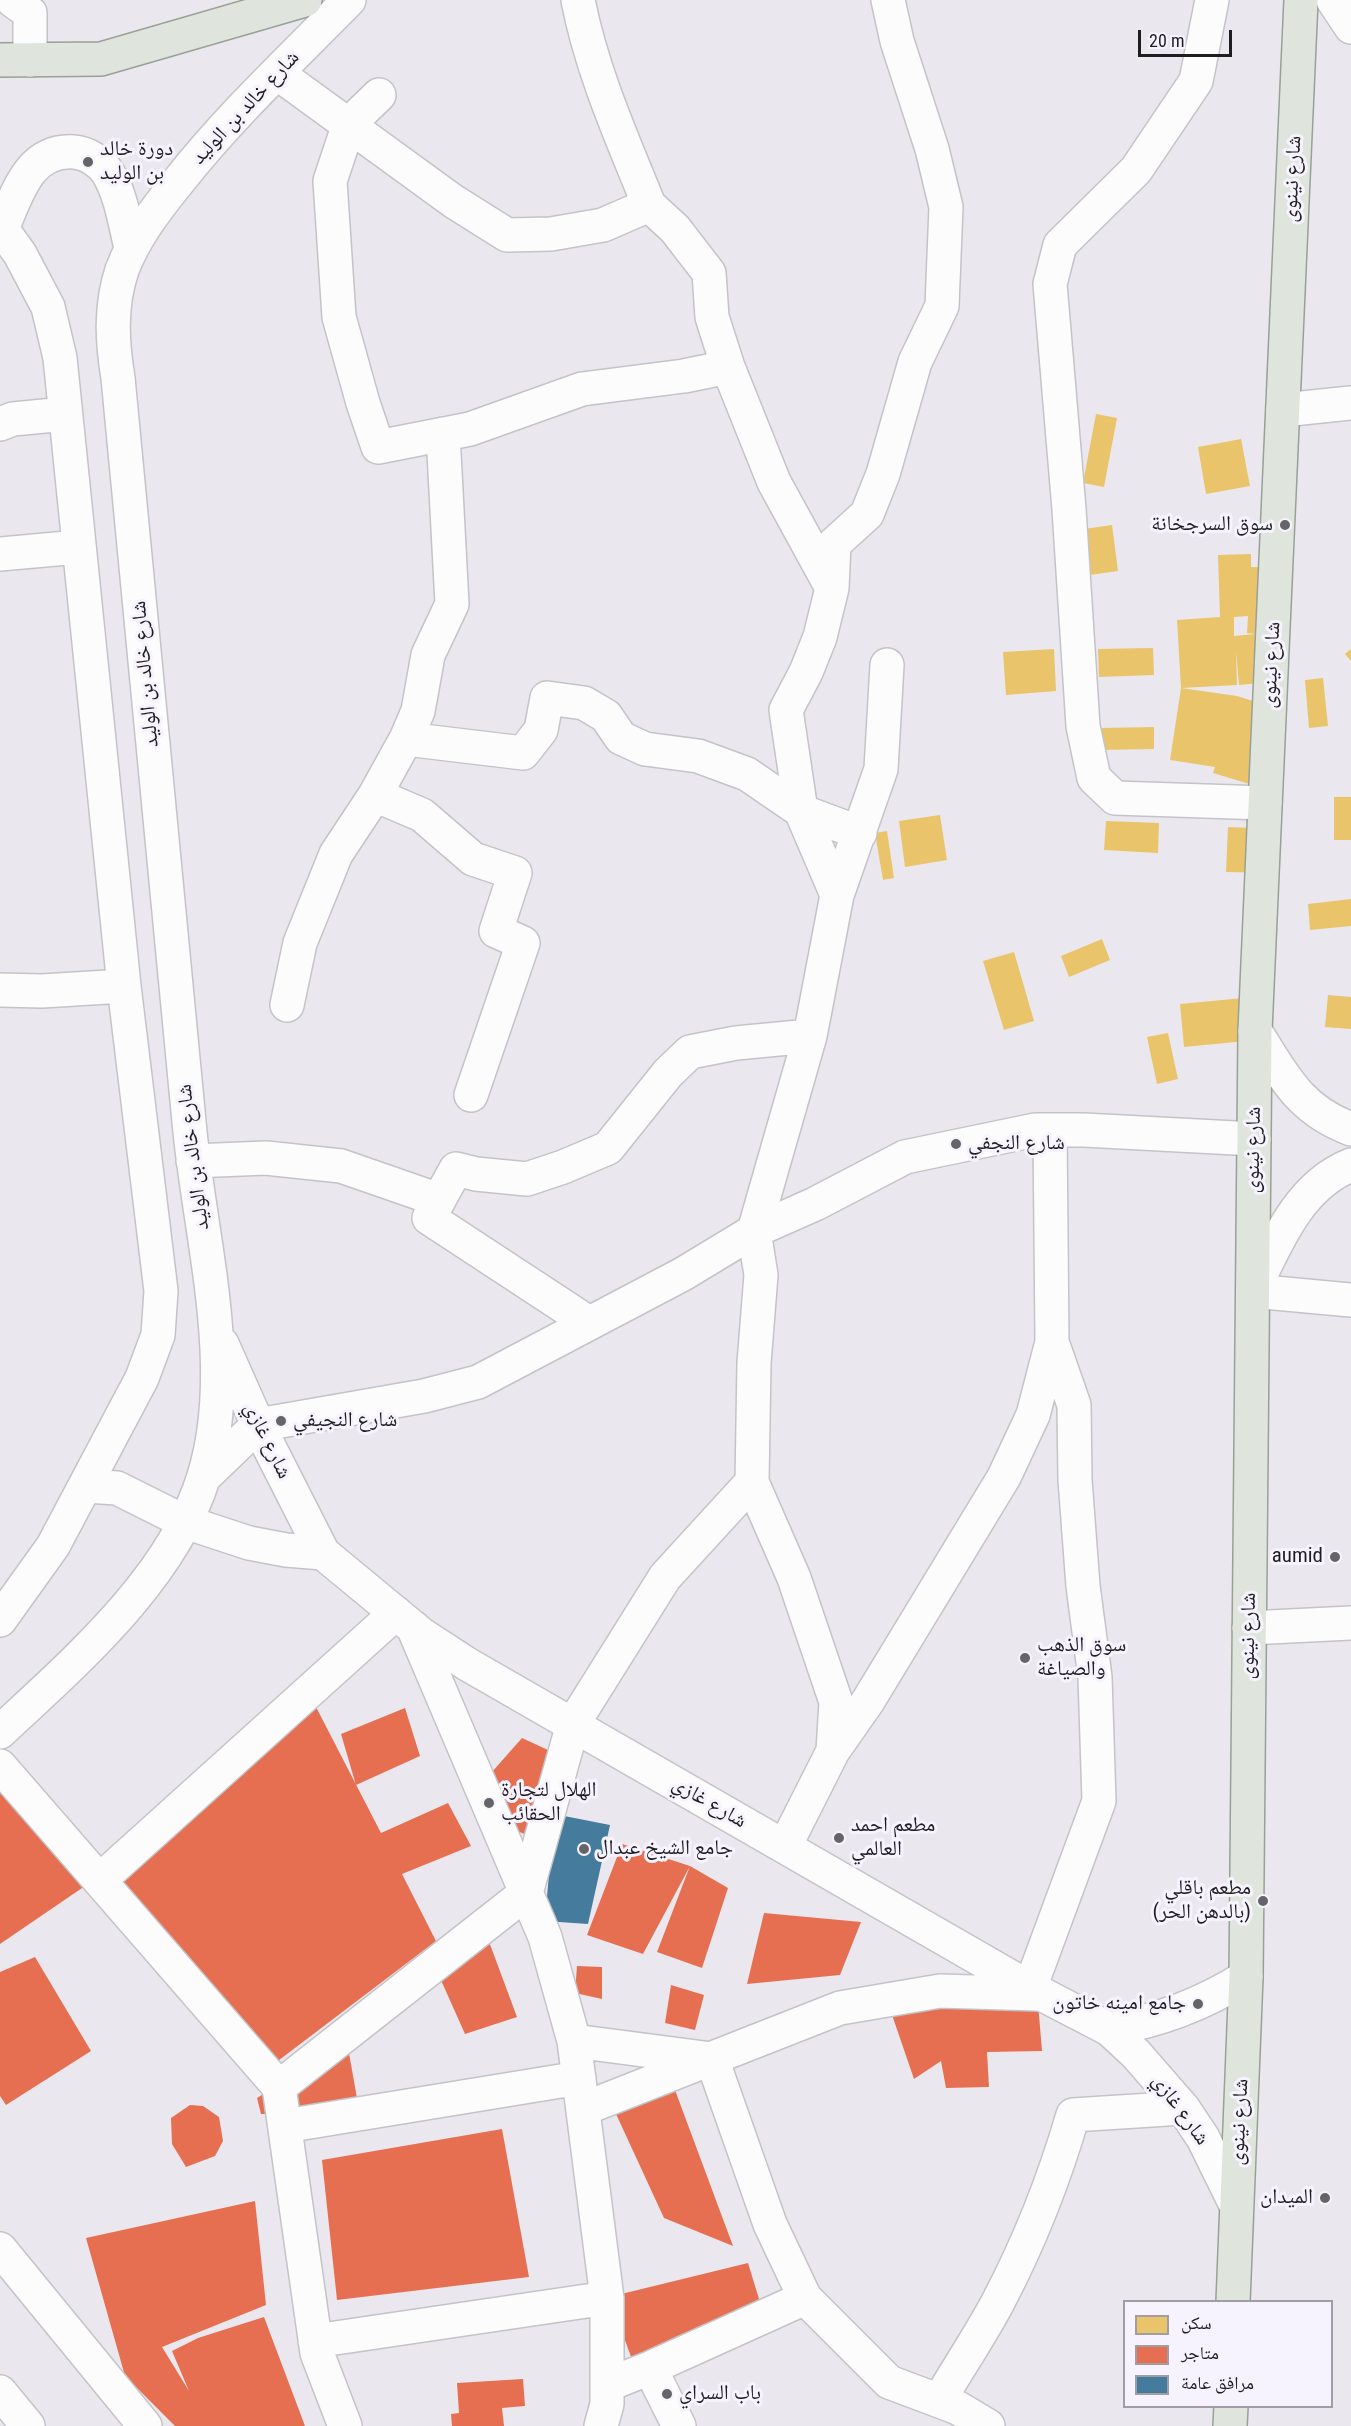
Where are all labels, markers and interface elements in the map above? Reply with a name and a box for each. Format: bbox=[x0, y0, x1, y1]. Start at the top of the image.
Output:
scale bar bbox=[1141, 18, 1236, 56]
text: 20 m bbox=[1149, 30, 1184, 51]
street label: شارع خالد بن الوليد bbox=[187, 46, 305, 170]
street label: شارع نينوى bbox=[1278, 135, 1308, 223]
place label: دورة خالد بن الوليد bbox=[100, 137, 173, 187]
marker: دورة خالد بن الوليد bbox=[81, 155, 95, 169]
place label: سوق السرجخانة bbox=[1151, 512, 1273, 538]
marker: سوق السرجخانة bbox=[1278, 518, 1292, 532]
street label: شارع خالد بن الوليد bbox=[127, 600, 165, 748]
street label: شارع نينوى bbox=[1257, 621, 1287, 709]
street label: شارع خالد بن الوليد bbox=[173, 1083, 215, 1231]
street label: شارع نينوى bbox=[1241, 1106, 1267, 1194]
place label: شارع النجفي bbox=[968, 1131, 1065, 1157]
marker: شارع النجفي bbox=[949, 1137, 963, 1151]
street label: شارع غازي bbox=[238, 1399, 296, 1483]
place label: شارع النجيفي bbox=[293, 1408, 397, 1434]
marker: شارع النجيفي bbox=[274, 1414, 288, 1428]
place label: aumid bbox=[1272, 1544, 1323, 1570]
marker: aumid bbox=[1328, 1550, 1342, 1564]
street label: شارع نينوى bbox=[1236, 1592, 1262, 1680]
place label: سوق الذهب والصياغة bbox=[1037, 1633, 1126, 1683]
marker: سوق الذهب والصياغة bbox=[1018, 1651, 1032, 1665]
street label: شارع غازي bbox=[667, 1772, 751, 1834]
place label: الهلال لتجارة الحقائب bbox=[501, 1778, 597, 1828]
marker: الهلال لتجارة الحقائب bbox=[482, 1796, 496, 1810]
place label: مطعم احمد العالمي bbox=[851, 1813, 935, 1863]
marker: مطعم احمد العالمي bbox=[832, 1831, 846, 1845]
place label: جامع الشيخ عبدال bbox=[596, 1836, 733, 1862]
marker: جامع الشيخ عبدال bbox=[577, 1842, 591, 1856]
place label: مطعم باقلي (بالدهن الحر) bbox=[1153, 1876, 1251, 1926]
marker: مطعم باقلي (بالدهن الحر) bbox=[1256, 1894, 1270, 1908]
place label: جامع امينه خاتون bbox=[1052, 1991, 1186, 2017]
marker: جامع امينه خاتون bbox=[1191, 1997, 1205, 2011]
street label: شارع غازي bbox=[1146, 2070, 1214, 2150]
street label: شارع نينوى bbox=[1225, 2078, 1255, 2166]
place label: الميدان bbox=[1260, 2185, 1313, 2211]
marker: الميدان bbox=[1318, 2191, 1332, 2205]
legend bbox=[1123, 2300, 1333, 2408]
text: سكن bbox=[1181, 2312, 1212, 2333]
text: متاجر bbox=[1181, 2342, 1219, 2363]
text: مرافق عامة bbox=[1181, 2372, 1254, 2393]
place label: باب السراي bbox=[679, 2381, 761, 2407]
marker: باب السراي bbox=[660, 2387, 674, 2401]

